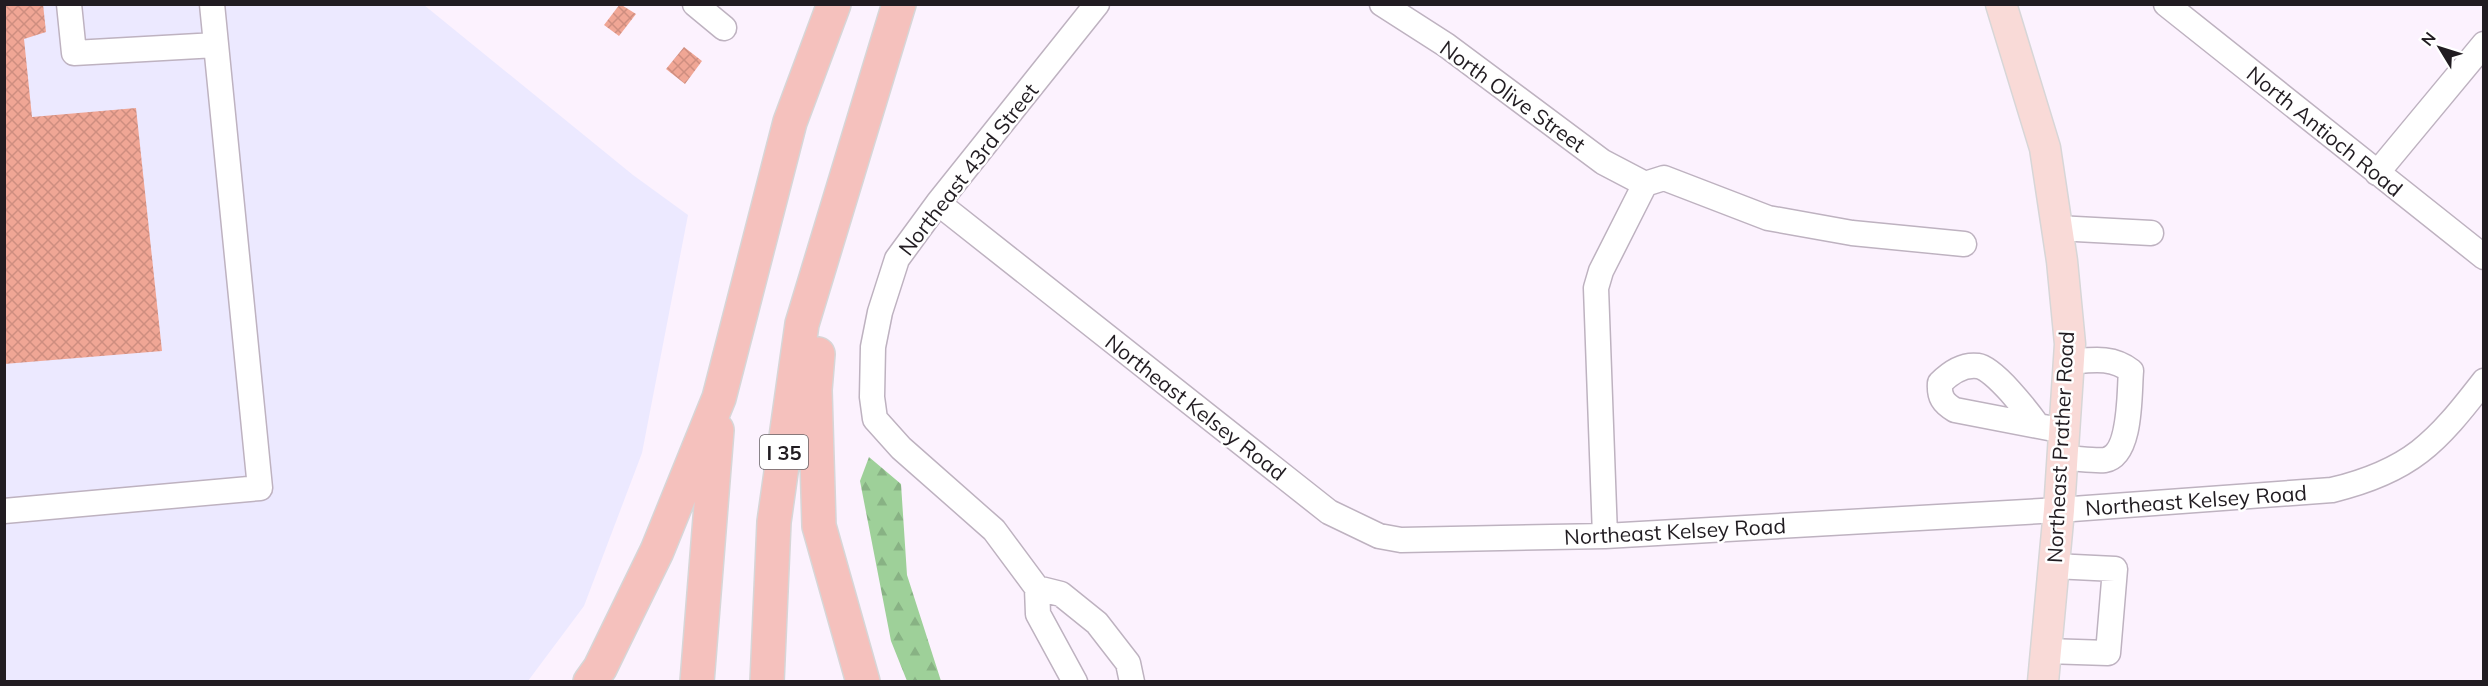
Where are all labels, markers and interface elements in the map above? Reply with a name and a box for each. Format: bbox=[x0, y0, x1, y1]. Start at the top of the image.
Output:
north arrow bbox=[2410, 18, 2470, 78]
text: N bbox=[2417, 28, 2440, 50]
street label: North Olive Street bbox=[1435, 35, 1591, 157]
street label: North Antioch Road bbox=[2242, 60, 2408, 202]
street label: Northeast 43rd Street bbox=[893, 78, 1043, 260]
street label: Northeast Kelsey Road bbox=[1101, 328, 1291, 486]
street label: Northeast Prather Road bbox=[2041, 331, 2079, 563]
road number: I 35 bbox=[760, 435, 808, 469]
street label: Northeast Kelsey Road bbox=[2084, 479, 2308, 521]
street label: Northeast Kelsey Road bbox=[1563, 512, 1787, 550]

